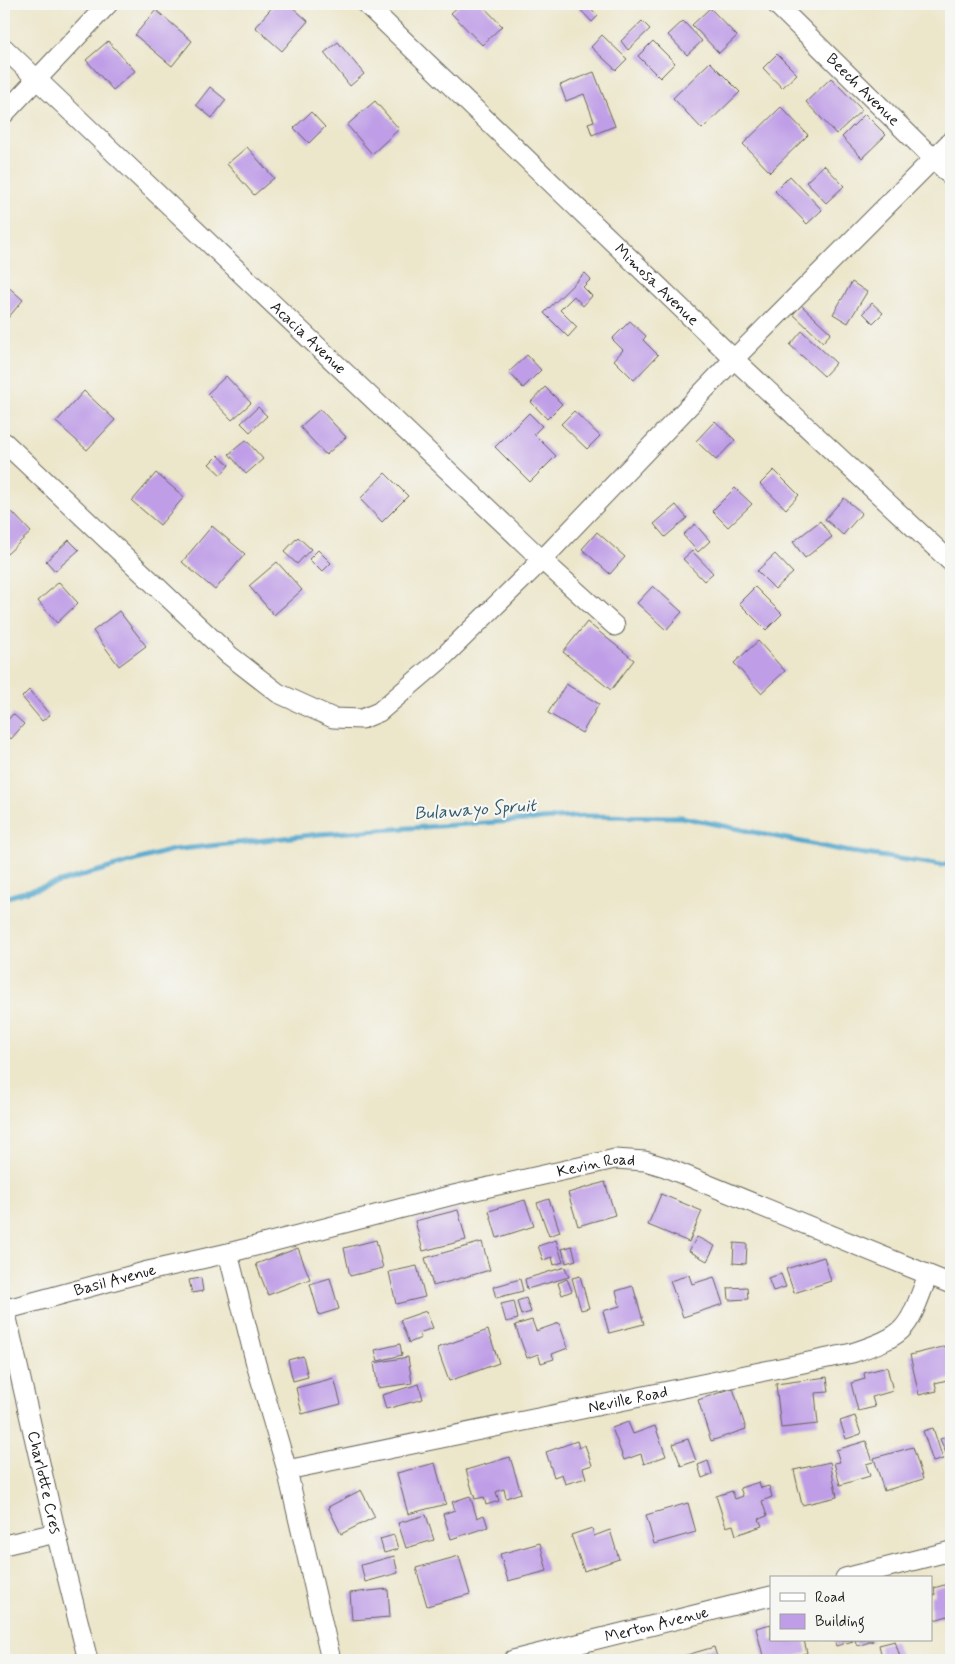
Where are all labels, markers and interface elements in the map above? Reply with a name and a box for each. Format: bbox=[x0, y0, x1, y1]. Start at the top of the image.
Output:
street label: Beech Avenue bbox=[822, 49, 904, 131]
street label: Mimosa Avenue bbox=[610, 239, 704, 330]
street label: Acacia Avenue bbox=[266, 296, 351, 379]
water label: Bulawayo Spruit bbox=[413, 794, 539, 826]
street label: Kevin Road bbox=[555, 1148, 636, 1182]
street label: Basil Avenue bbox=[72, 1259, 159, 1301]
street label: Neville Road bbox=[586, 1381, 669, 1418]
street label: Charlotte Cres bbox=[23, 1429, 66, 1536]
legend bbox=[770, 1576, 932, 1642]
text: Road bbox=[815, 1588, 845, 1608]
street label: Merton Avenue bbox=[603, 1601, 711, 1647]
text: Building bbox=[815, 1612, 865, 1633]

